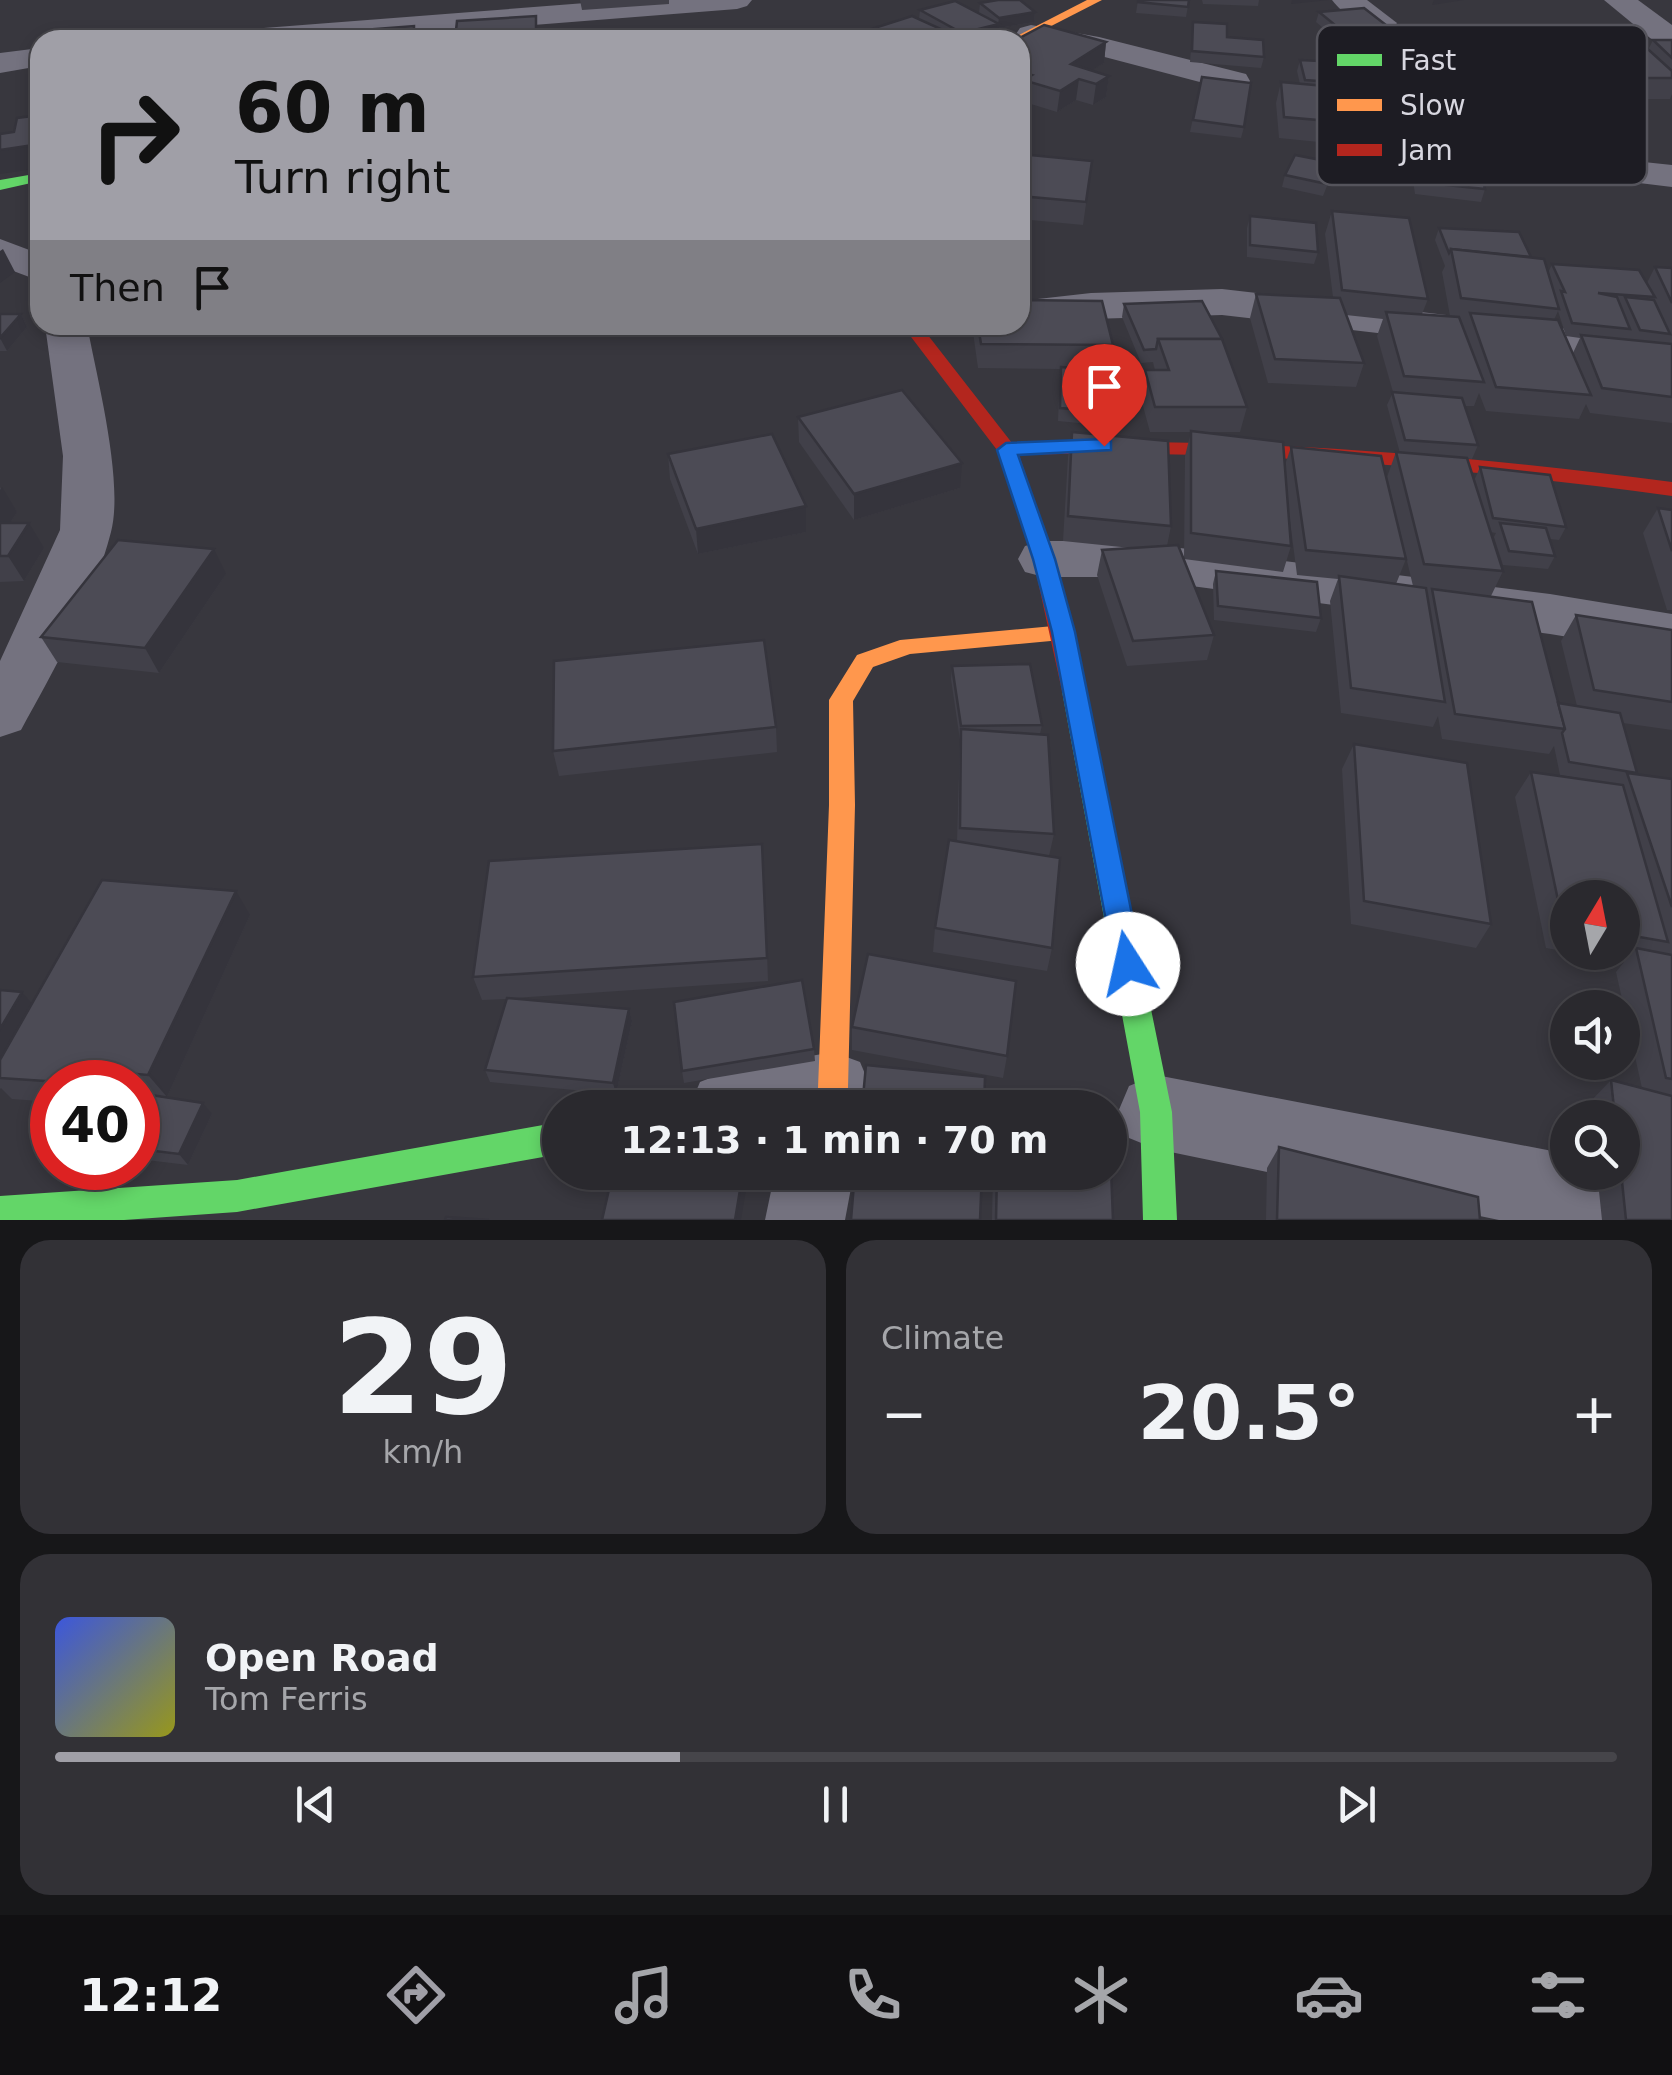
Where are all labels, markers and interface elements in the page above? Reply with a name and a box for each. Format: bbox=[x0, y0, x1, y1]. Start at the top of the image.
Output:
legend bbox=[1317, 25, 1647, 185]
text: Fast bbox=[1400, 44, 1456, 77]
text: 60 m bbox=[235, 67, 430, 149]
icon: right bbox=[70, 70, 200, 200]
text: Slow bbox=[1400, 89, 1466, 122]
text: Jam bbox=[1398, 134, 1453, 167]
text: Turn right bbox=[235, 151, 450, 204]
icon: arrive bbox=[185, 260, 240, 315]
text: Then bbox=[70, 266, 165, 310]
pin bbox=[1062, 344, 1147, 447]
icon: arrive bbox=[1077, 359, 1132, 414]
north arrow bbox=[1550, 880, 1640, 970]
map controls bbox=[1550, 880, 1640, 1190]
position arrow bbox=[1076, 912, 1180, 1016]
button: sound bbox=[1550, 990, 1640, 1080]
speed limit sign: 40 bbox=[30, 1060, 160, 1190]
button: search bbox=[1550, 1100, 1640, 1190]
text: 12:13 · 1 min · 70 m bbox=[621, 1118, 1048, 1162]
text: 29 bbox=[333, 1292, 513, 1444]
text: Climate bbox=[881, 1319, 1004, 1357]
text: 20.5° bbox=[1138, 1369, 1360, 1457]
text: − bbox=[881, 1382, 927, 1446]
text: + bbox=[1571, 1382, 1617, 1446]
text: km/h bbox=[383, 1433, 463, 1471]
text: Open Road bbox=[205, 1636, 439, 1680]
text: Tom Ferris bbox=[205, 1680, 368, 1718]
icon: previous bbox=[288, 1777, 343, 1832]
icon: pause bbox=[808, 1777, 863, 1832]
icon: next bbox=[1329, 1777, 1384, 1832]
icon: directions bbox=[381, 1960, 451, 2030]
icon: music bbox=[609, 1960, 679, 2030]
icon: phone bbox=[838, 1960, 908, 2030]
icon: climate bbox=[1066, 1960, 1136, 2030]
icon: car bbox=[1294, 1960, 1364, 2030]
icon: filters bbox=[1523, 1960, 1593, 2030]
text: 12:12 bbox=[79, 1969, 222, 2022]

